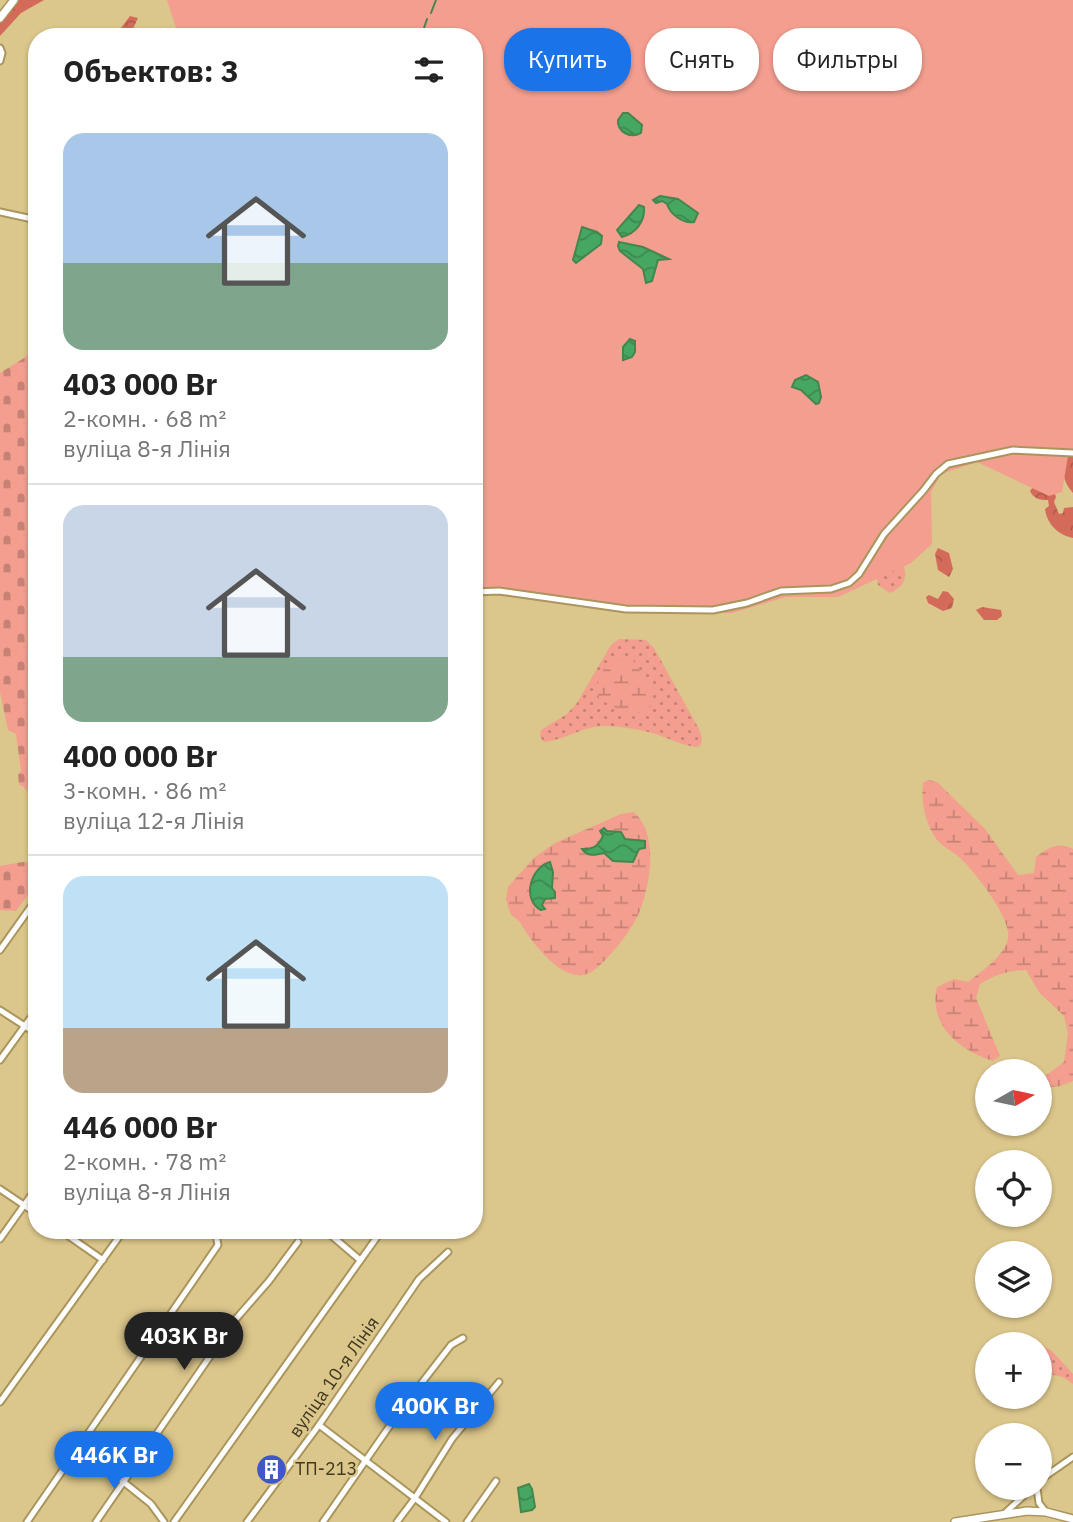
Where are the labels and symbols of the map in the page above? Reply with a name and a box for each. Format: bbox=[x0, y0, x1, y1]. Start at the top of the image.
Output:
north arrow bbox=[975, 1059, 1052, 1136]
pin: 403K Br bbox=[119, 1312, 249, 1372]
street label: вуліца 10-я Лінія bbox=[283, 1312, 384, 1442]
pin: 400K Br bbox=[370, 1382, 500, 1442]
pin: 446K Br bbox=[49, 1432, 179, 1491]
building icon: ТП-213 bbox=[255, 1452, 289, 1486]
place label: ТП-213 bbox=[295, 1457, 357, 1480]

